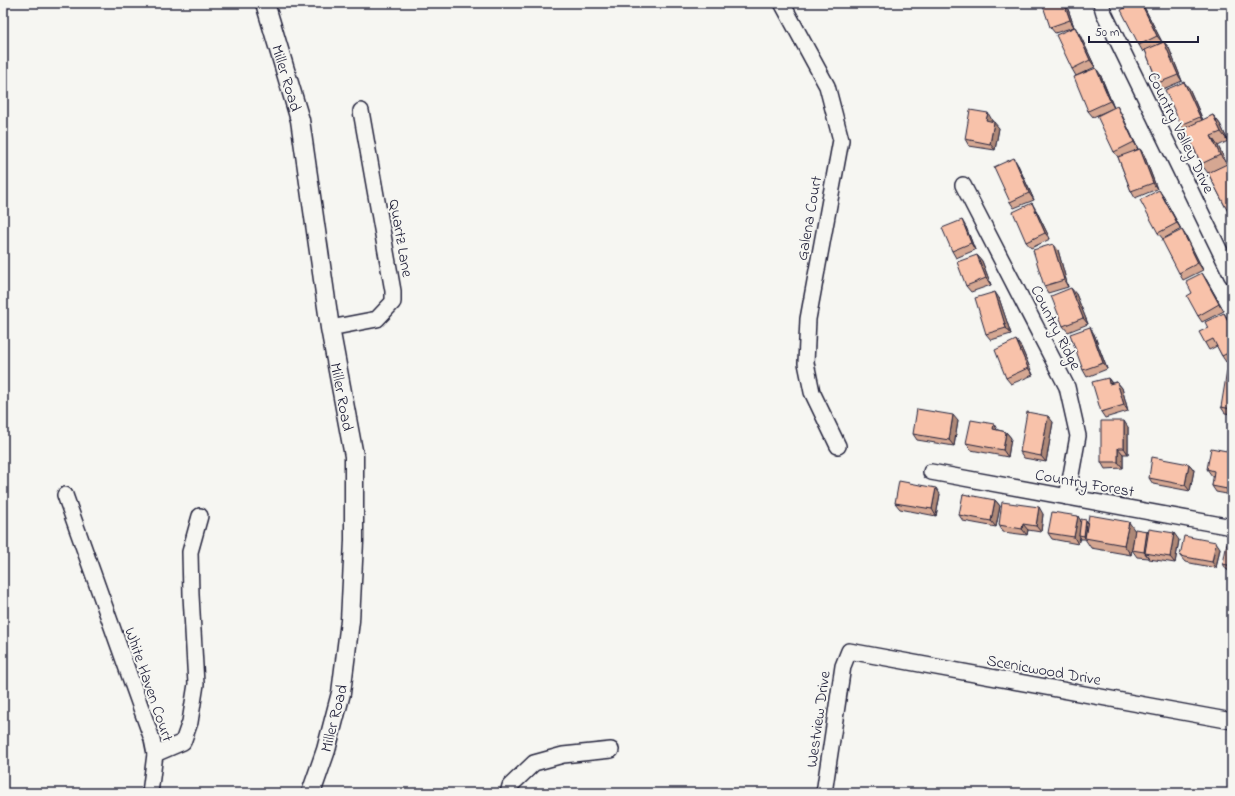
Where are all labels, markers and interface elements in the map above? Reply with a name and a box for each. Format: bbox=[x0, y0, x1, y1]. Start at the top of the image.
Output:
scale bar bbox=[1089, 18, 1198, 44]
text: 50 m bbox=[1095, 24, 1119, 42]
street label: Miller Road bbox=[264, 42, 307, 115]
street label: Country Valley Drive bbox=[1140, 68, 1220, 198]
street label: Galena Court bbox=[791, 174, 829, 263]
street label: Quartz Lane bbox=[381, 198, 419, 280]
street label: Country Ridge bbox=[1024, 281, 1087, 375]
street label: Miller Road bbox=[323, 361, 359, 433]
street label: Country Forest bbox=[1033, 463, 1137, 505]
street label: White Haven Court bbox=[117, 624, 179, 746]
street label: Scenicwood Drive bbox=[985, 649, 1104, 693]
street label: Westview Drive bbox=[800, 669, 838, 769]
street label: Miller Road bbox=[315, 682, 355, 755]

